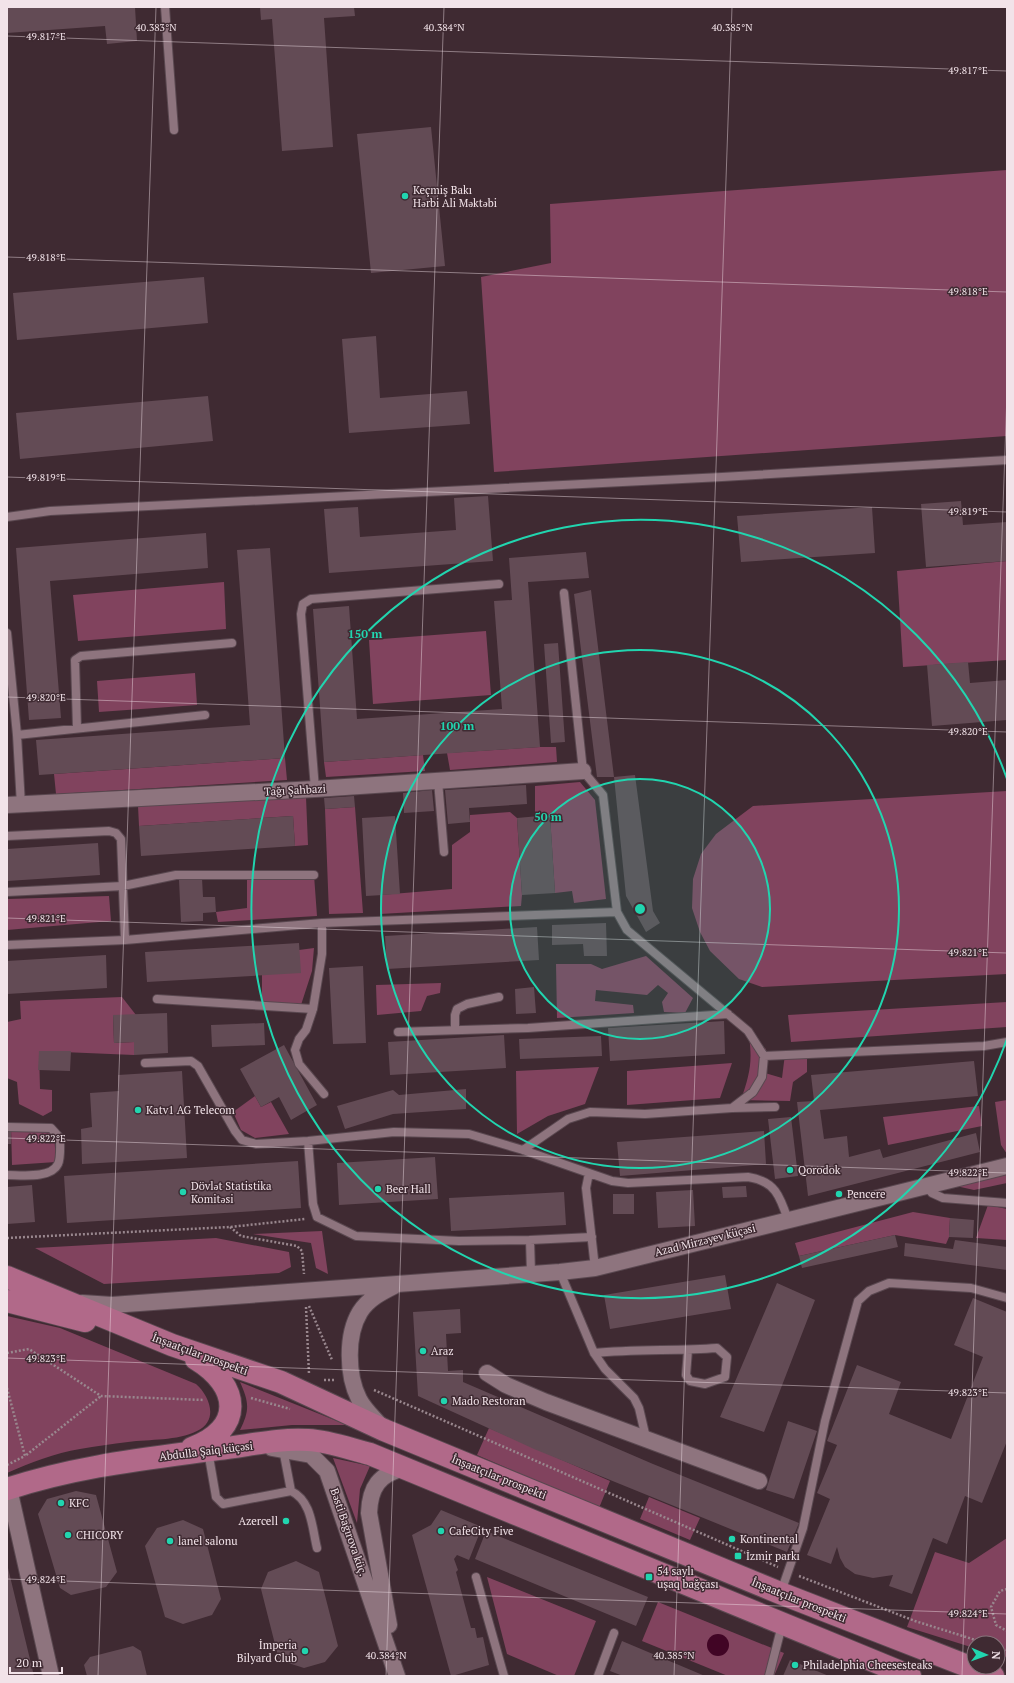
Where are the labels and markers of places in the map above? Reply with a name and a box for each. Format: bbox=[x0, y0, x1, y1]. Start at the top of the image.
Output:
place label: Keçmiş Bakı Hərbi Ali Məktəbi bbox=[413, 183, 497, 210]
marker: Keçmiş Bakı Hərbi Ali Məktəbi bbox=[400, 191, 410, 201]
centre of rings bbox=[633, 902, 647, 916]
place label: Katv1 AG Telecom bbox=[146, 1103, 235, 1117]
marker: Katv1 AG Telecom bbox=[133, 1105, 143, 1115]
place label: Qorodok bbox=[798, 1163, 841, 1177]
marker: Qorodok bbox=[785, 1165, 795, 1175]
place label: Dövlət Statistika Komitəsi bbox=[191, 1179, 272, 1206]
place label: Beer Hall bbox=[386, 1182, 431, 1196]
marker: Beer Hall bbox=[373, 1184, 383, 1194]
marker: Dövlət Statistika Komitəsi bbox=[178, 1187, 188, 1197]
place label: Pencere bbox=[847, 1187, 886, 1201]
marker: Pencere bbox=[834, 1189, 844, 1199]
place label: Araz bbox=[431, 1344, 454, 1358]
marker: Araz bbox=[418, 1346, 428, 1356]
place label: Mado Restoran bbox=[452, 1394, 526, 1408]
marker: Mado Restoran bbox=[439, 1396, 449, 1406]
place label: KFC bbox=[69, 1496, 89, 1510]
marker: KFC bbox=[56, 1498, 66, 1508]
place label: Azercell bbox=[238, 1514, 278, 1528]
marker: Azercell bbox=[281, 1516, 291, 1526]
place label: CafeCity Five bbox=[449, 1524, 514, 1538]
marker: CafeCity Five bbox=[436, 1526, 446, 1536]
place label: CHICORY bbox=[76, 1528, 124, 1542]
marker: CHICORY bbox=[63, 1530, 73, 1540]
place label: Kontinental bbox=[740, 1532, 798, 1546]
place label: lanel salonu bbox=[178, 1534, 238, 1548]
marker: Kontinental bbox=[727, 1534, 737, 1544]
marker: lanel salonu bbox=[165, 1536, 175, 1546]
place label: İzmir parkı bbox=[746, 1549, 800, 1563]
marker: İzmir parkı bbox=[733, 1551, 743, 1561]
place label: 54 saylı uşaq bağçası bbox=[657, 1564, 719, 1591]
marker: 54 saylı uşaq bağçası bbox=[644, 1572, 654, 1582]
place label: İmperia Bilyard Club bbox=[237, 1638, 297, 1665]
marker: İmperia Bilyard Club bbox=[300, 1646, 310, 1656]
place label: Philadelphia Cheesesteaks bbox=[803, 1658, 933, 1672]
marker: Philadelphia Cheesesteaks bbox=[790, 1660, 800, 1670]

